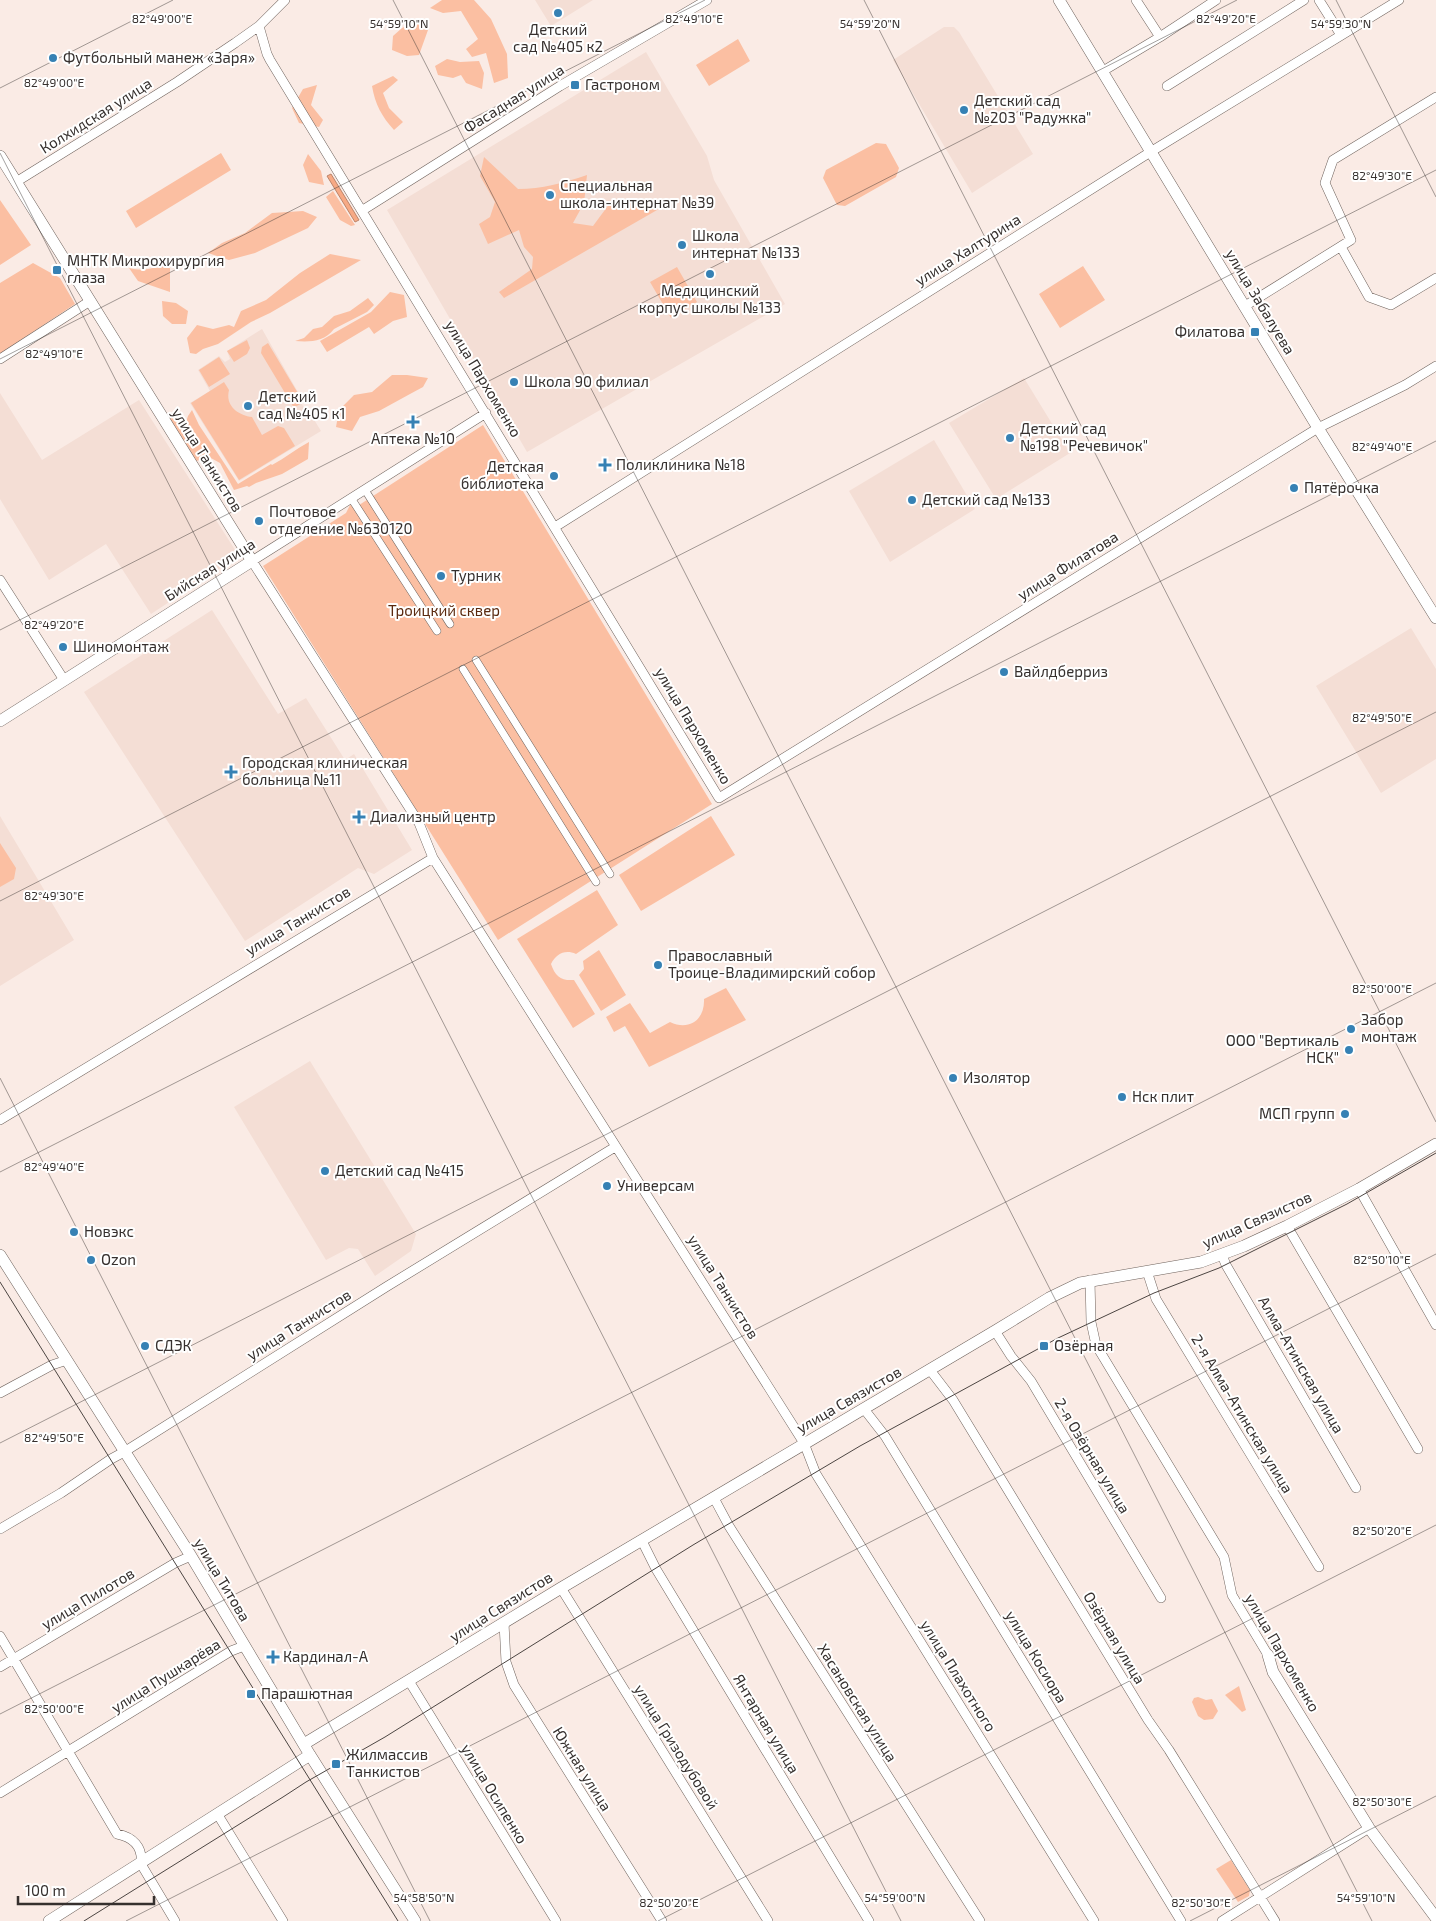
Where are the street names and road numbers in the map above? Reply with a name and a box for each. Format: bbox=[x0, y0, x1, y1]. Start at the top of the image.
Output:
street label: Фасадная улица bbox=[460, 60, 568, 137]
street label: Колхидская улица bbox=[36, 74, 155, 158]
street label: улица Халтурина bbox=[911, 209, 1024, 290]
street label: улица Забалуева bbox=[1221, 246, 1299, 358]
street label: улица Пархоменко bbox=[441, 317, 526, 441]
street label: улица Танкистов bbox=[168, 404, 247, 515]
street label: улица Филатова bbox=[1014, 527, 1122, 604]
street label: Бийская улица bbox=[161, 534, 259, 605]
street label: улица Пархоменко bbox=[651, 664, 736, 788]
street label: улица Танкистов bbox=[242, 882, 354, 959]
street label: улица Связистов bbox=[1199, 1187, 1315, 1252]
street label: улица Танкистов bbox=[684, 1231, 763, 1342]
street label: улица Танкистов bbox=[243, 1285, 354, 1364]
street label: Алма-Атинская улица bbox=[1254, 1293, 1348, 1437]
street label: 2-я Алма-Атинская улица bbox=[1187, 1331, 1297, 1497]
street label: улица Связистов bbox=[793, 1362, 905, 1437]
street label: 2-я Озёрная улица bbox=[1050, 1395, 1134, 1517]
street label: улица Титова bbox=[190, 1535, 255, 1625]
street label: улица Пилотов bbox=[38, 1563, 138, 1634]
street label: улица Связистов bbox=[446, 1567, 556, 1646]
street label: Озёрная улица bbox=[1079, 1588, 1150, 1688]
street label: улица Пархоменко bbox=[1241, 1590, 1324, 1715]
street label: улица Косиора bbox=[1001, 1607, 1071, 1706]
street label: улица Плахотного bbox=[916, 1616, 1000, 1735]
street label: улица Пушкарёва bbox=[108, 1634, 224, 1717]
street label: Хасановская улица bbox=[813, 1640, 901, 1765]
street label: Янтарная улица bbox=[729, 1671, 804, 1777]
street label: улица Гризодубовой bbox=[630, 1681, 723, 1813]
street label: Южная улица bbox=[549, 1723, 616, 1815]
street label: улица Осипенко bbox=[457, 1740, 532, 1847]

